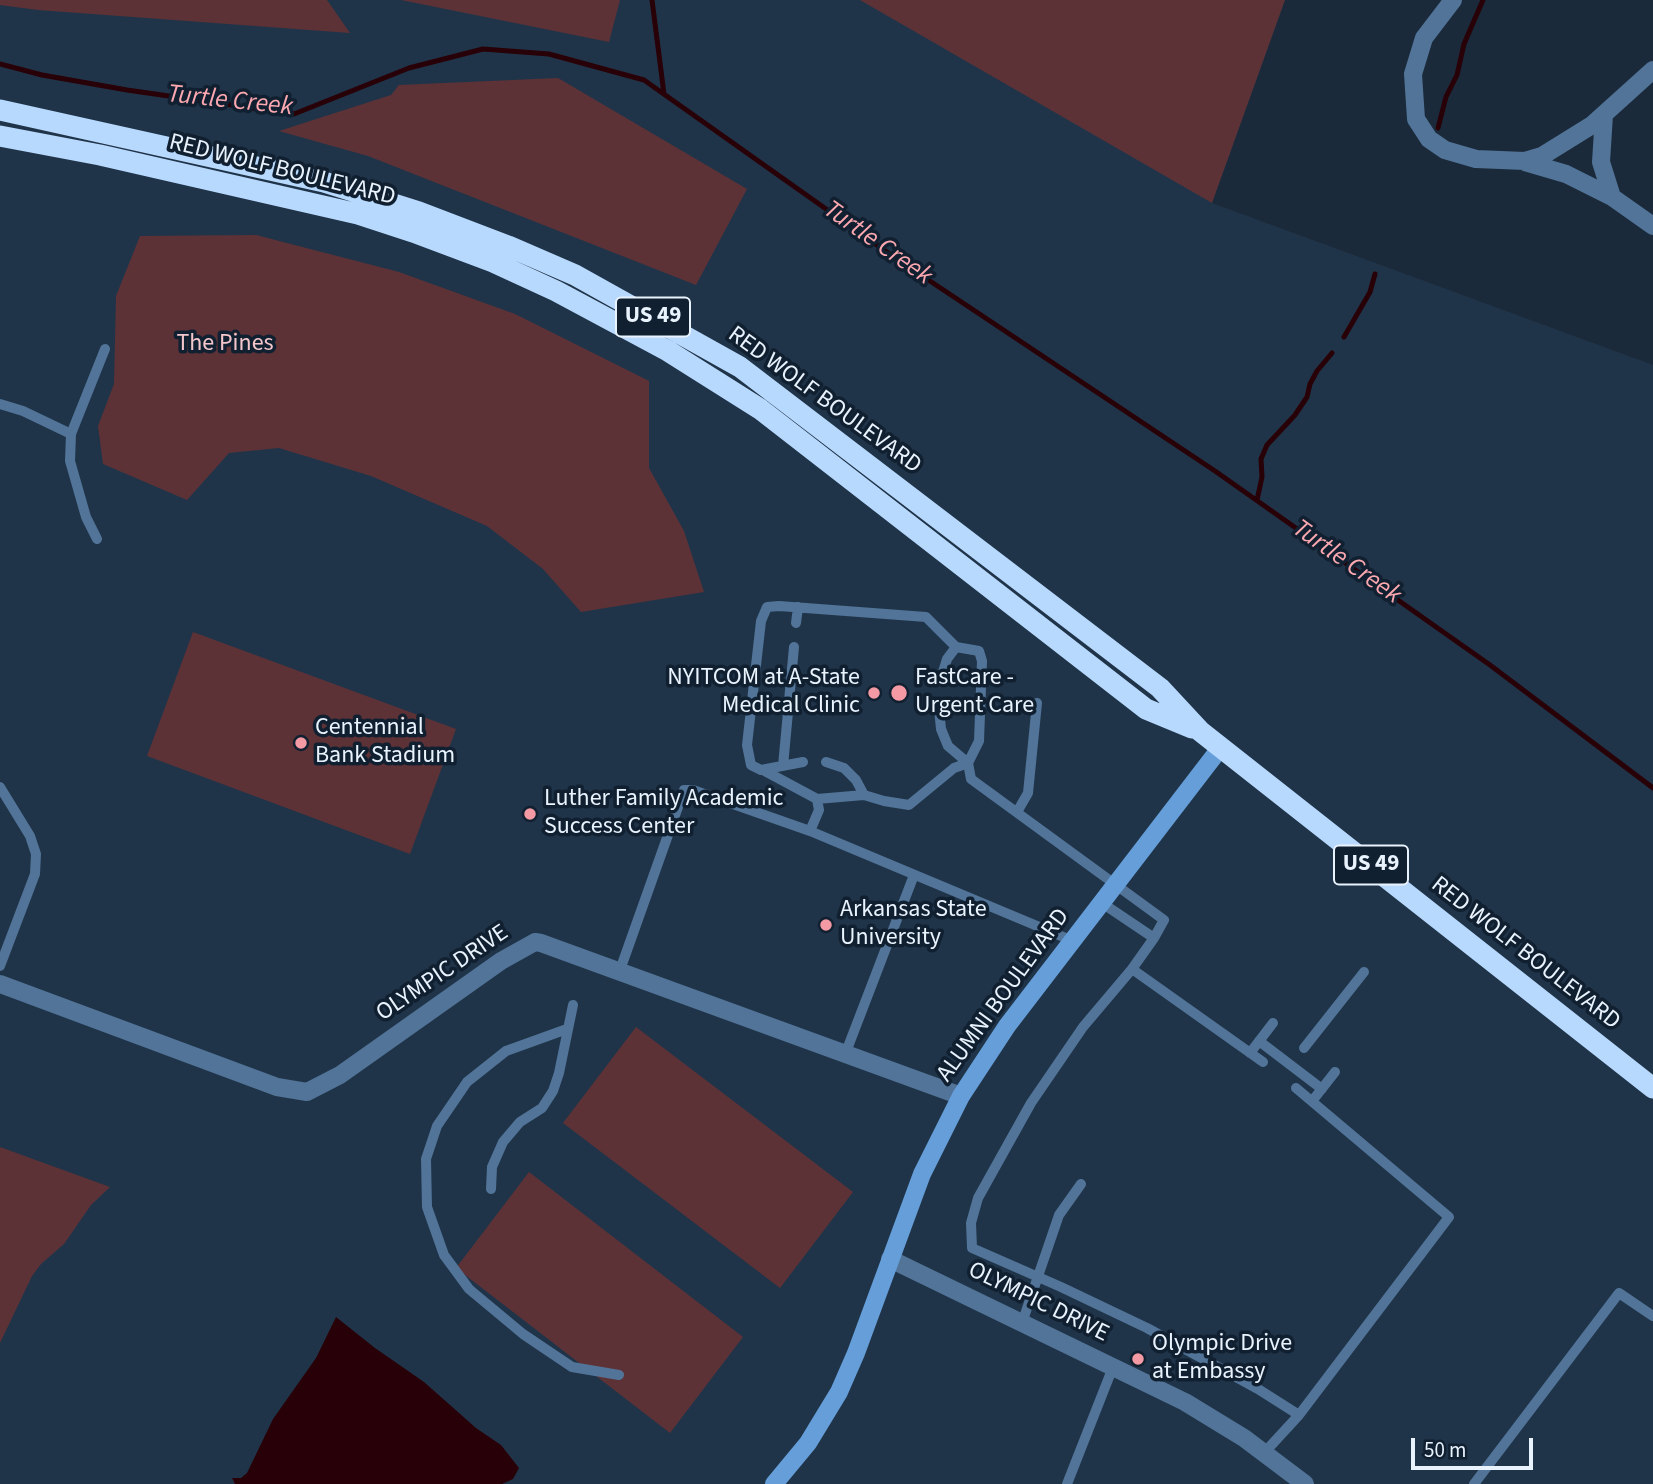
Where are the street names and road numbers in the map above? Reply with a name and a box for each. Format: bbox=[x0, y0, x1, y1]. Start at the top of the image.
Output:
street label: RED WOLF BOULEVARD bbox=[166, 129, 398, 213]
road number: US 49 bbox=[616, 298, 690, 336]
street label: RED WOLF BOULEVARD bbox=[722, 321, 926, 481]
road number: US 49 bbox=[1334, 846, 1408, 884]
street label: RED WOLF BOULEVARD bbox=[1425, 871, 1625, 1037]
street label: ALUMNI BOULEVARD bbox=[932, 904, 1076, 1088]
street label: OLYMPIC DRIVE bbox=[372, 919, 514, 1029]
street label: OLYMPIC DRIVE bbox=[963, 1257, 1113, 1349]

